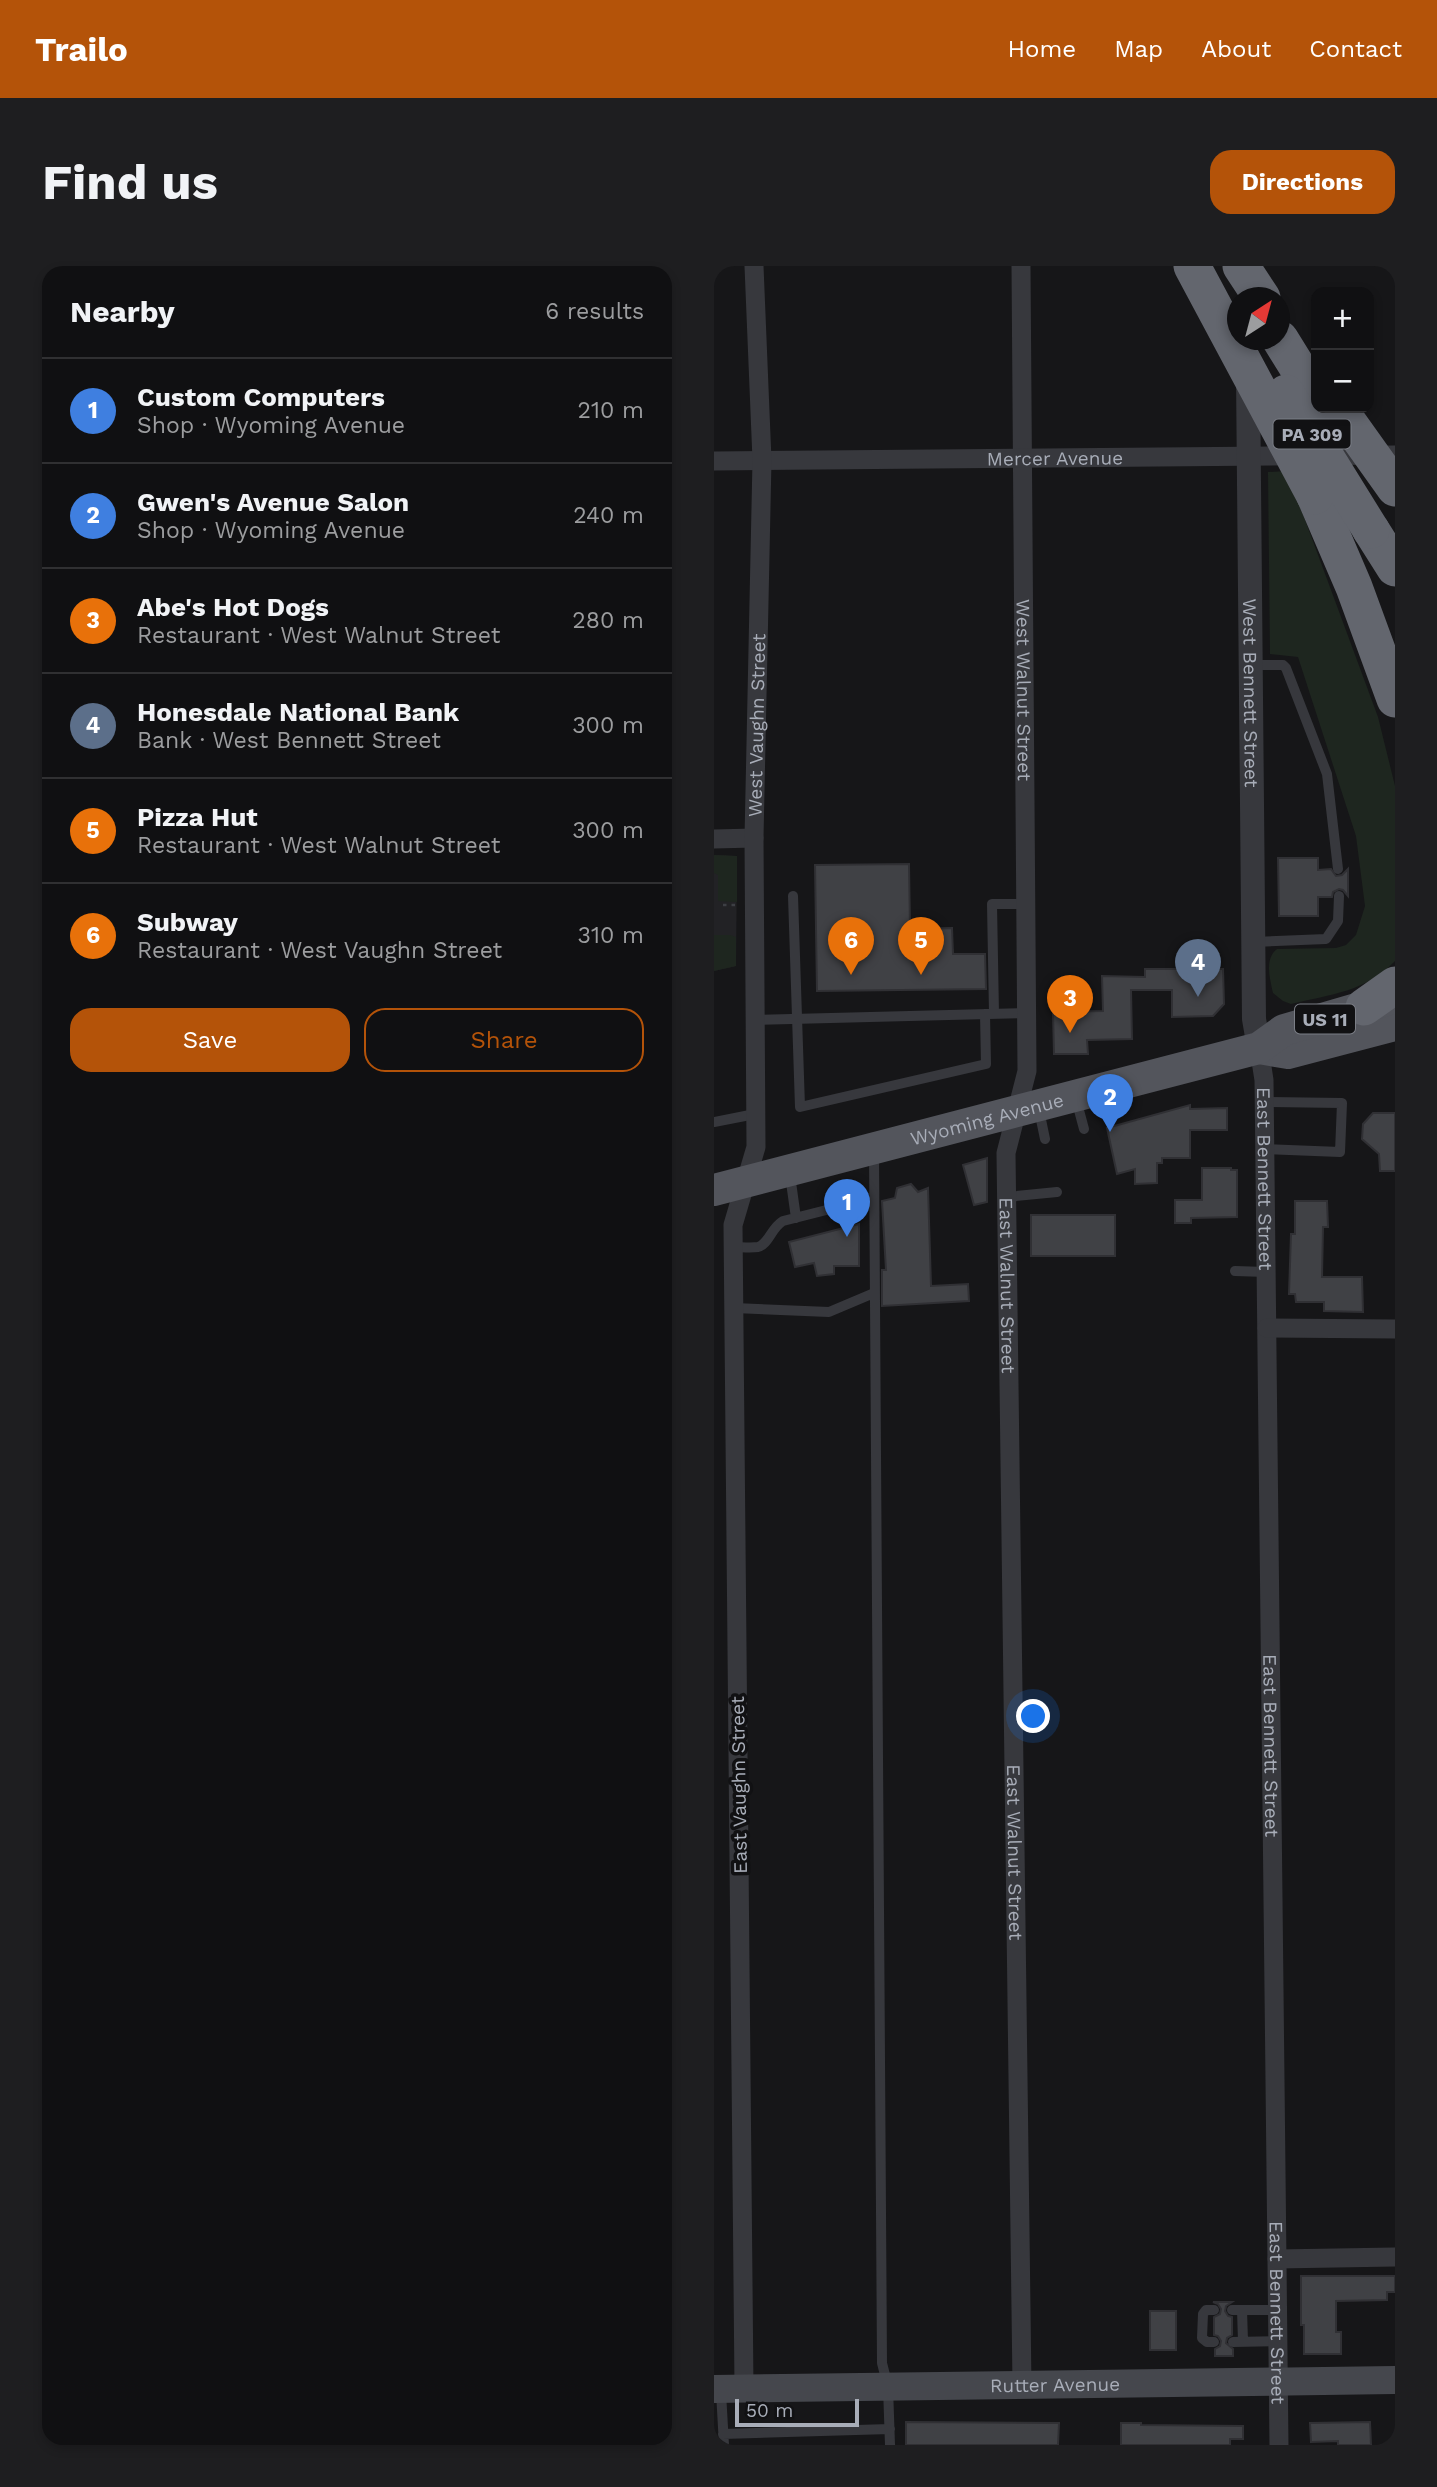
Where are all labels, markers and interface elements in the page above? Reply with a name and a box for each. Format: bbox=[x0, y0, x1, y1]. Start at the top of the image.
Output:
text: Trailo bbox=[35, 30, 128, 69]
text: Home bbox=[1008, 35, 1076, 63]
text: Map bbox=[1114, 35, 1163, 63]
text: About bbox=[1201, 35, 1271, 63]
text: Contact bbox=[1309, 35, 1402, 63]
button: Directions bbox=[1210, 150, 1395, 214]
text: Find us bbox=[42, 153, 218, 211]
north arrow bbox=[1227, 287, 1290, 350]
map controls bbox=[1311, 287, 1374, 413]
button: + bbox=[1311, 287, 1374, 350]
text: Nearby bbox=[70, 294, 175, 329]
text: 6 results bbox=[545, 298, 644, 325]
button: − bbox=[1311, 350, 1374, 413]
text: Custom Computers bbox=[137, 382, 385, 412]
text: 1 bbox=[88, 397, 98, 424]
text: 210 m bbox=[578, 397, 644, 424]
text: Shop · Wyoming Avenue bbox=[137, 412, 405, 439]
road number: PA 309 bbox=[1274, 420, 1350, 448]
street label: Mercer Avenue bbox=[987, 446, 1123, 470]
text: Gwen's Avenue Salon bbox=[137, 487, 409, 517]
text: 2 bbox=[86, 502, 100, 529]
text: 240 m bbox=[573, 502, 644, 529]
text: Shop · Wyoming Avenue bbox=[137, 517, 405, 544]
text: Abe's Hot Dogs bbox=[137, 592, 329, 622]
street label: West Bennett Street bbox=[1239, 598, 1263, 788]
street label: West Walnut Street bbox=[1012, 599, 1036, 781]
text: 3 bbox=[86, 607, 100, 634]
text: 280 m bbox=[572, 607, 644, 634]
text: Restaurant · West Walnut Street bbox=[137, 622, 500, 649]
street label: West Vaughn Street bbox=[743, 633, 770, 817]
text: Honesdale National Bank bbox=[137, 697, 459, 727]
text: 4 bbox=[86, 712, 100, 739]
text: 300 m bbox=[572, 712, 644, 739]
text: Bank · West Bennett Street bbox=[137, 727, 441, 754]
text: Pizza Hut bbox=[137, 802, 258, 832]
text: 5 bbox=[86, 817, 100, 844]
text: 300 m bbox=[572, 817, 644, 844]
text: Restaurant · West Walnut Street bbox=[137, 832, 500, 859]
text: Subway bbox=[137, 907, 238, 937]
pin: 6 bbox=[828, 917, 874, 975]
pin: 5 bbox=[898, 917, 944, 975]
text: 6 bbox=[86, 922, 100, 949]
text: 310 m bbox=[578, 922, 644, 949]
text: Restaurant · West Vaughn Street bbox=[137, 937, 502, 964]
pin: 4 bbox=[1175, 939, 1221, 997]
pin: 3 bbox=[1047, 975, 1093, 1033]
road number: US 11 bbox=[1295, 1004, 1355, 1034]
button: Save bbox=[70, 1008, 350, 1072]
button: Share bbox=[364, 1008, 644, 1072]
pin: 2 bbox=[1087, 1074, 1133, 1132]
street label: East Bennett Street bbox=[1253, 1087, 1278, 1270]
street label: Wyoming Avenue bbox=[908, 1088, 1066, 1150]
pin: 1 bbox=[824, 1179, 870, 1237]
street label: East Walnut Street bbox=[995, 1197, 1020, 1374]
street label: East Bennett Street bbox=[1259, 1654, 1284, 1837]
street label: East Vaughn Street bbox=[726, 1696, 752, 1874]
your location bbox=[1016, 1699, 1050, 1733]
street label: East Walnut Street bbox=[1002, 1764, 1028, 1941]
street label: East Bennett Street bbox=[1265, 2221, 1290, 2404]
street label: Rutter Avenue bbox=[990, 2372, 1120, 2397]
scale bar bbox=[735, 2396, 859, 2428]
text: 50 m bbox=[746, 2399, 793, 2422]

